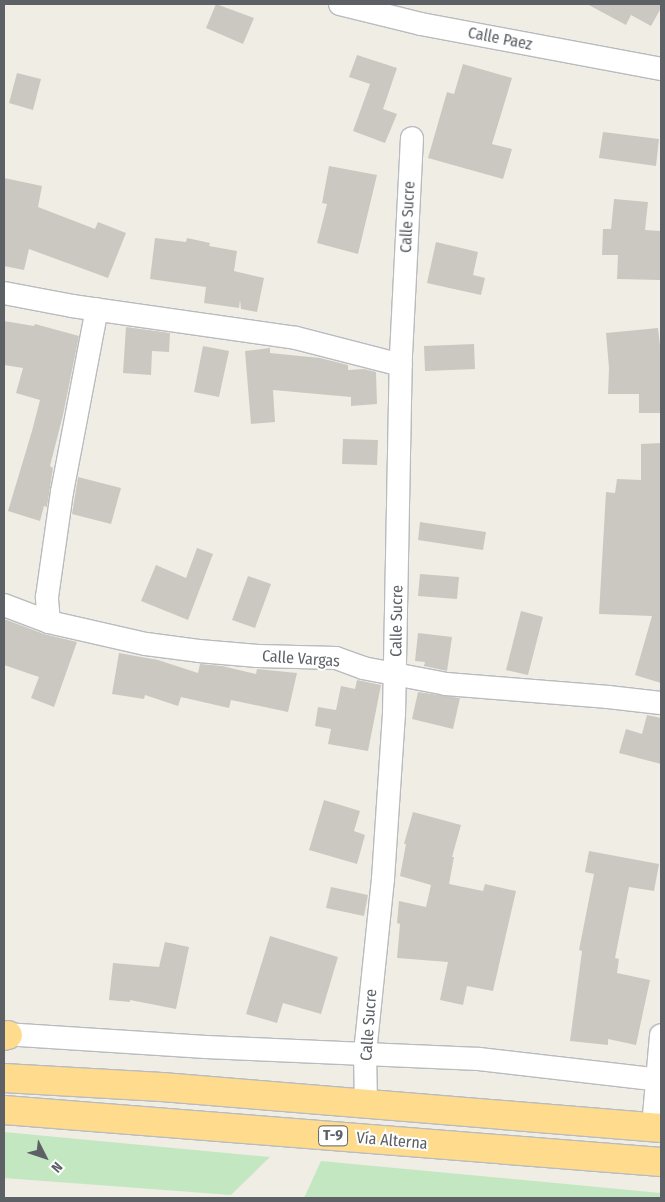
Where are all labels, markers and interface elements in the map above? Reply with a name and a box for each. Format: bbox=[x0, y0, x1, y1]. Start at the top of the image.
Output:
street label: Calle Paez bbox=[466, 23, 534, 55]
street label: Calle Sucre bbox=[397, 181, 419, 253]
street label: Calle Sucre bbox=[387, 585, 407, 657]
street label: Calle Vargas bbox=[261, 647, 341, 671]
street label: Calle Sucre bbox=[357, 988, 381, 1062]
road number: T-9 bbox=[318, 1124, 348, 1148]
street label: Vía Alterna bbox=[356, 1128, 428, 1154]
north arrow bbox=[20, 1132, 70, 1182]
text: N bbox=[48, 1158, 66, 1176]

